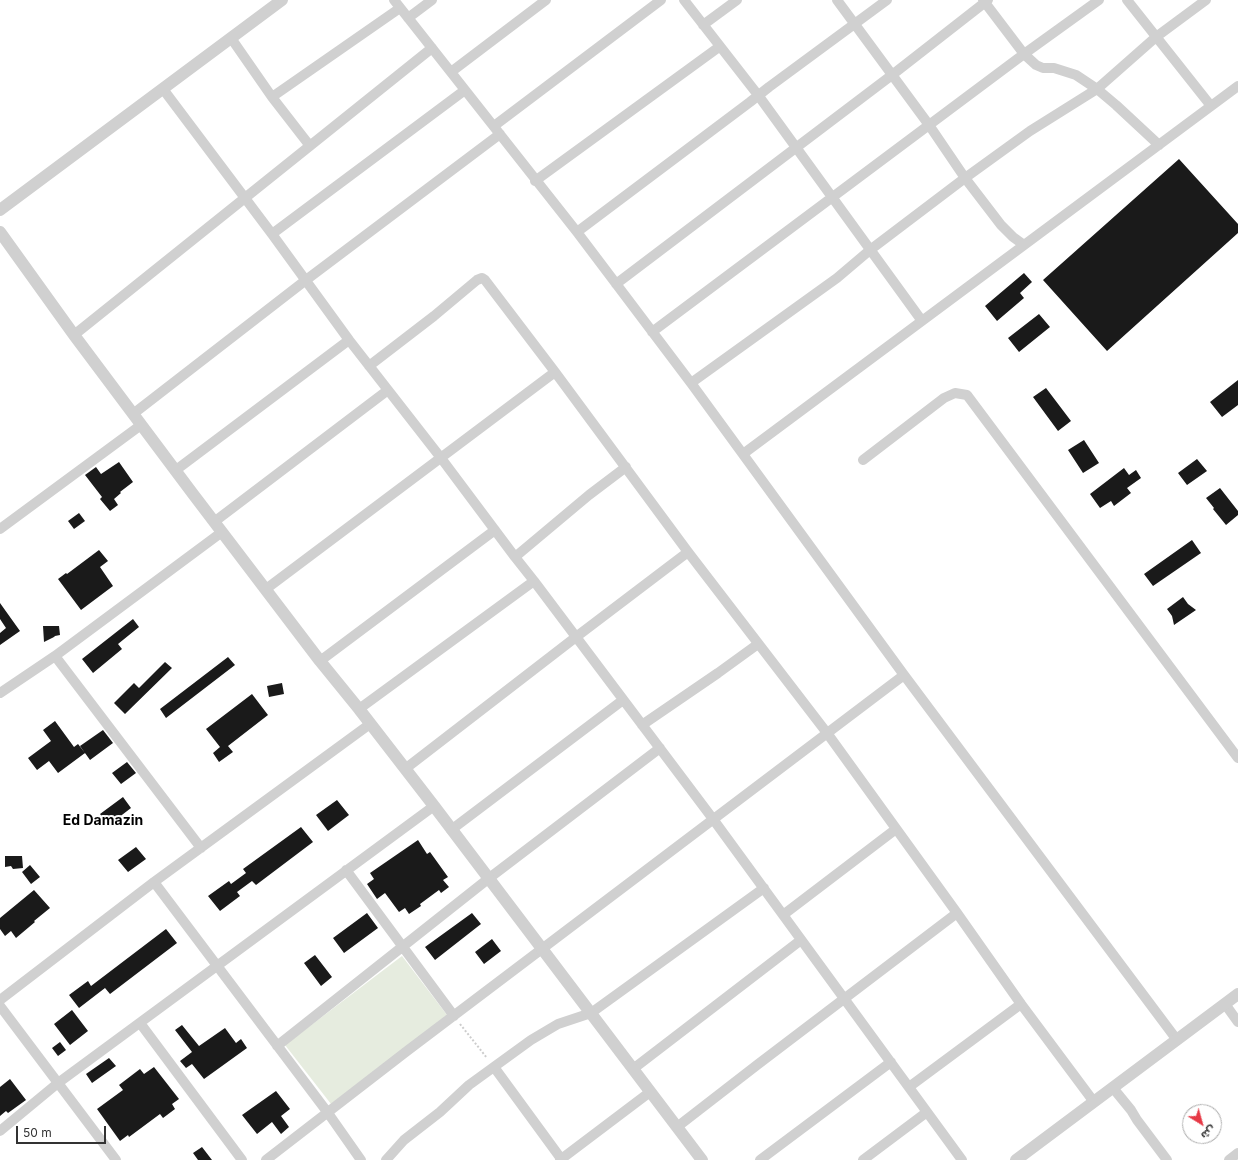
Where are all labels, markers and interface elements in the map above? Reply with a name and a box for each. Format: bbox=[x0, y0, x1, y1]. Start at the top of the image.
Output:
district label: Ed Damazin bbox=[63, 813, 143, 829]
north arrow bbox=[1182, 1104, 1222, 1144]
scale bar bbox=[18, 1118, 108, 1144]
text: ش bbox=[1198, 1123, 1219, 1143]
text: 50 m bbox=[23, 1125, 52, 1140]

